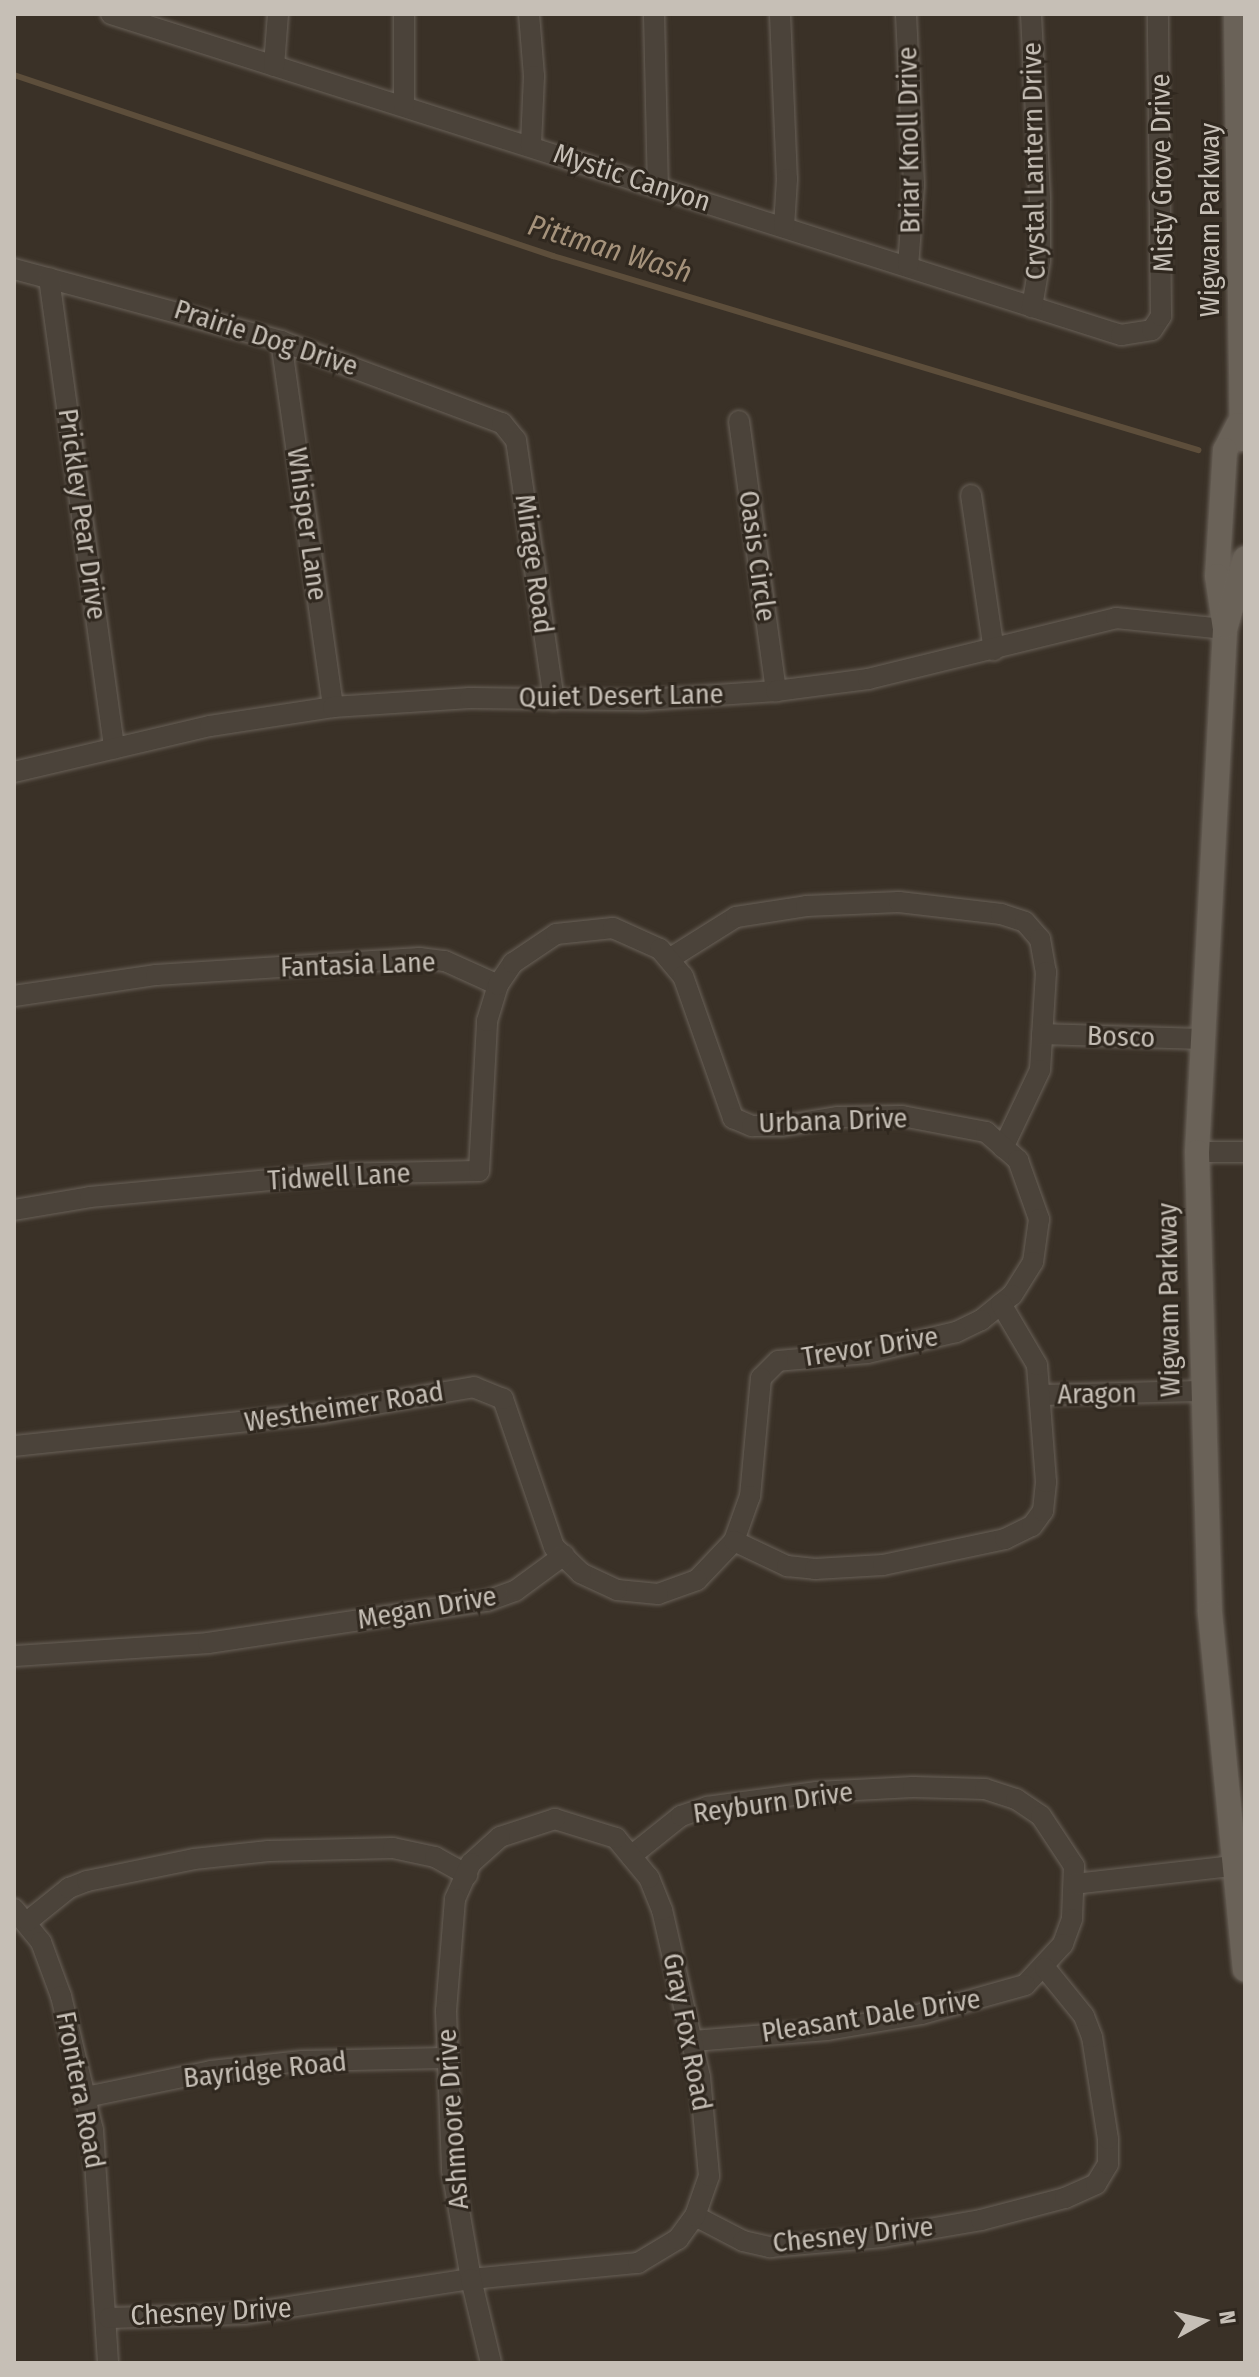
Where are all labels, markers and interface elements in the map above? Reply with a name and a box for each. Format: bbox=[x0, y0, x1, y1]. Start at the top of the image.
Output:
street label: Crystal Lantern Drive bbox=[1015, 42, 1053, 280]
street label: Briar Knoll Drive bbox=[891, 46, 927, 234]
street label: Misty Grove Drive bbox=[1143, 73, 1181, 273]
street label: Wigwam Parkway bbox=[1193, 123, 1227, 317]
street label: Mystic Canyon bbox=[549, 137, 715, 219]
water label: Pittman Wash bbox=[524, 207, 696, 291]
street label: Prairie Dog Drive bbox=[170, 293, 362, 383]
street label: Prickley Pear Drive bbox=[51, 406, 113, 622]
street label: Whisper Lane bbox=[280, 445, 334, 603]
street label: Oasis Circle bbox=[731, 488, 783, 624]
street label: Mirage Road bbox=[508, 492, 560, 636]
street label: Quiet Desert Lane bbox=[518, 677, 724, 715]
street label: Fantasia Lane bbox=[280, 945, 436, 985]
street label: Bosco bbox=[1086, 1019, 1156, 1055]
street label: Urbana Drive bbox=[758, 1102, 908, 1140]
street label: Tidwell Lane bbox=[267, 1156, 411, 1198]
street label: Wigwam Parkway bbox=[1151, 1202, 1187, 1398]
street label: Trevor Drive bbox=[799, 1320, 941, 1374]
street label: Westheimer Road bbox=[242, 1375, 446, 1439]
street label: Aragon bbox=[1057, 1377, 1137, 1411]
street label: Megan Drive bbox=[355, 1579, 499, 1637]
street label: Reyburn Drive bbox=[691, 1775, 855, 1831]
street label: Gray Fox Road bbox=[655, 1950, 719, 2114]
street label: Pleasant Dale Drive bbox=[759, 1982, 983, 2050]
street label: Frontera Road bbox=[48, 2008, 112, 2172]
street label: Ashmoore Drive bbox=[430, 2027, 476, 2211]
street label: Bayridge Road bbox=[182, 2045, 348, 2095]
street label: Chesney Drive bbox=[771, 2210, 935, 2260]
north arrow bbox=[1163, 2281, 1243, 2361]
street label: Chesney Drive bbox=[130, 2291, 292, 2333]
text: N bbox=[1213, 2309, 1242, 2326]

